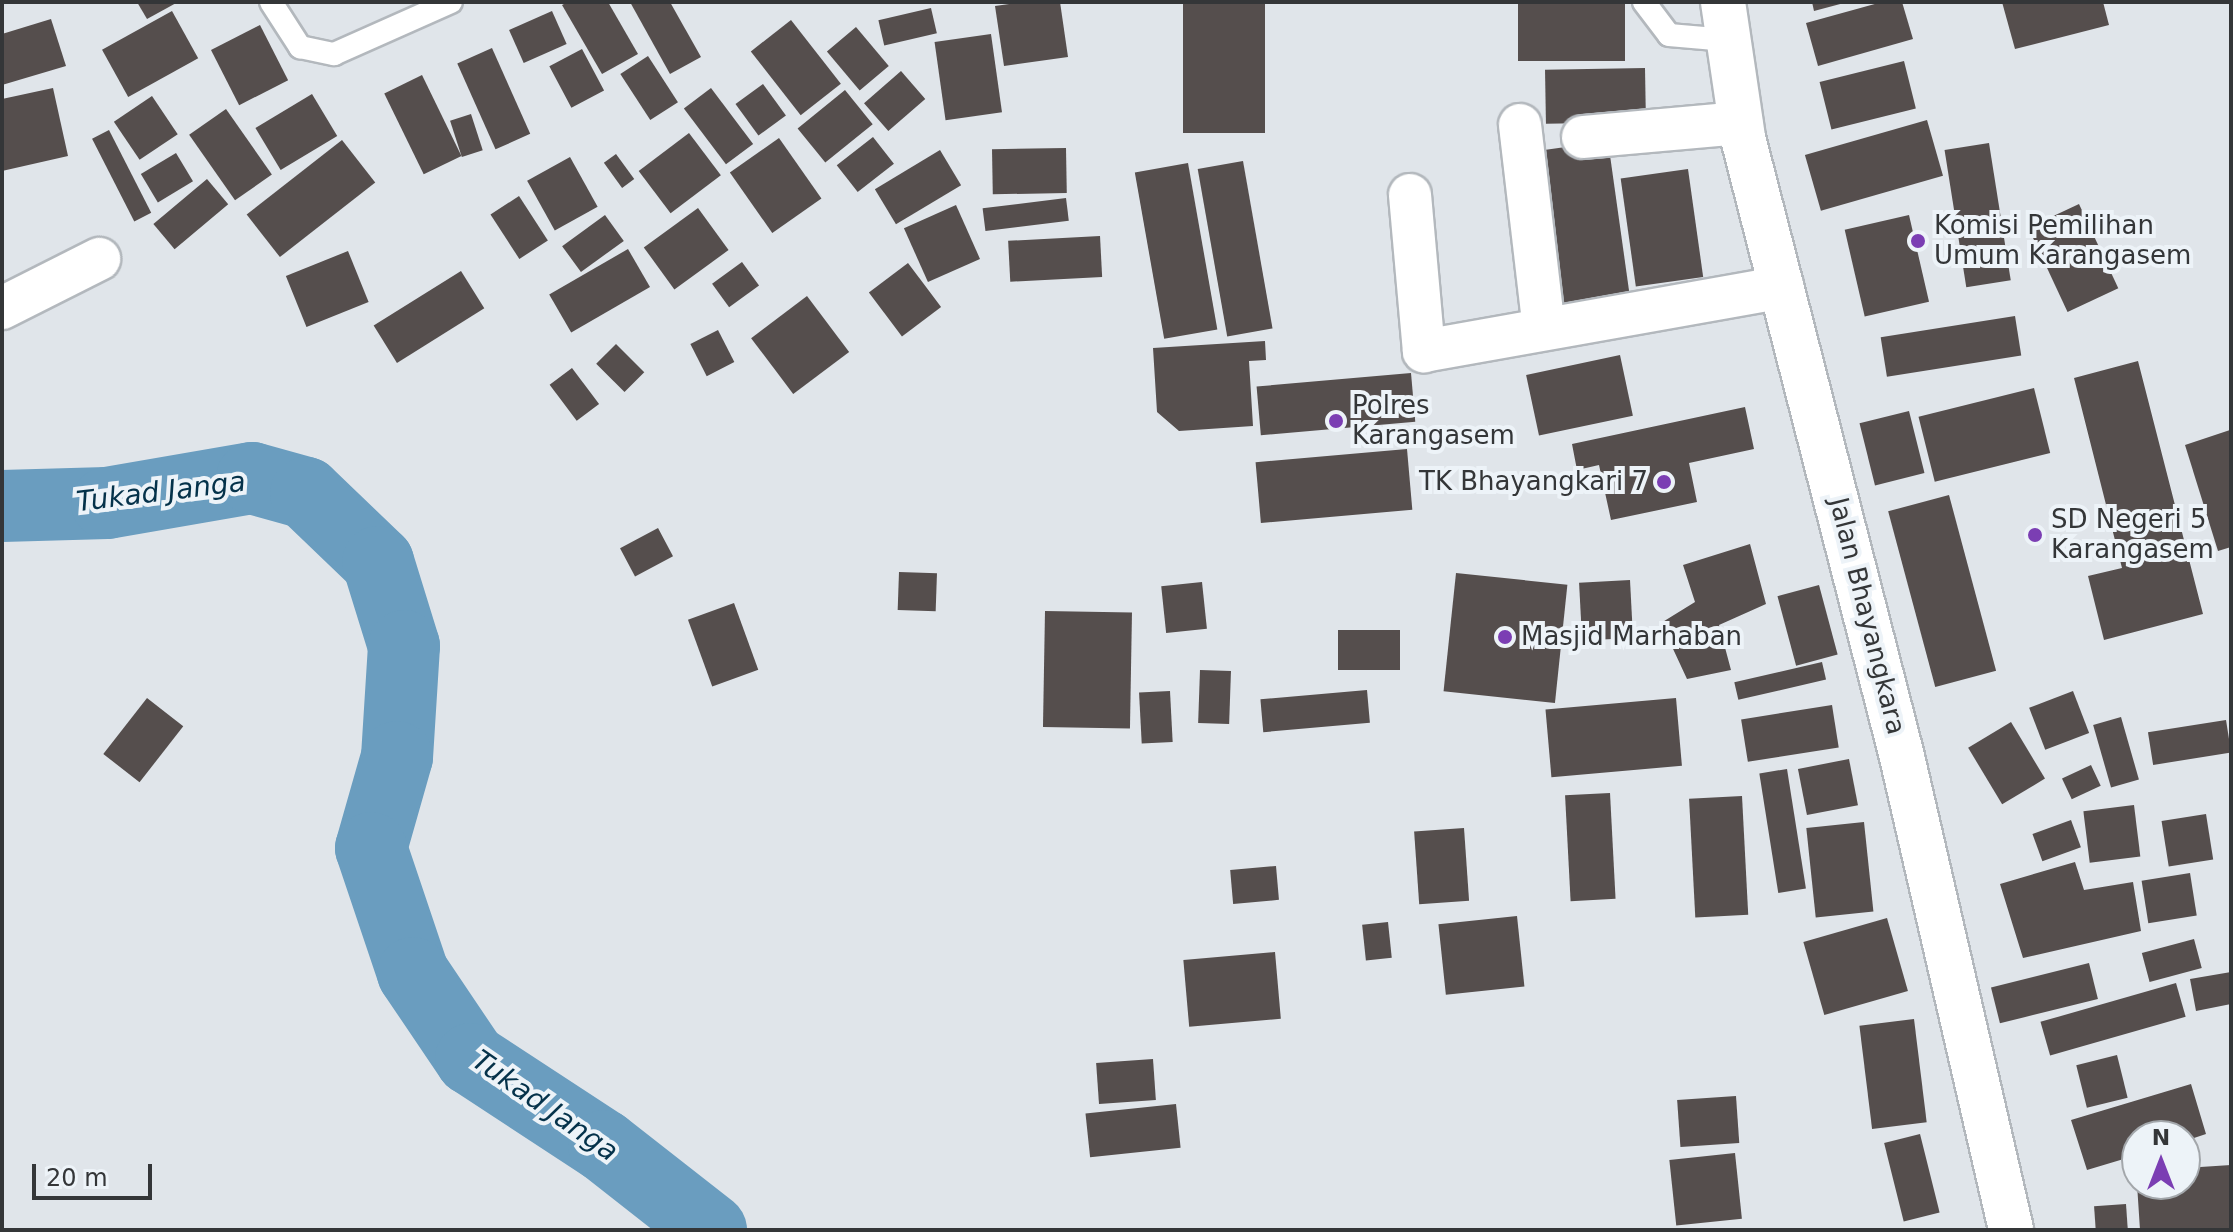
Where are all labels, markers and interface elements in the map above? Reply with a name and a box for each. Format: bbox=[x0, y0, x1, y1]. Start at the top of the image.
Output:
place label: Komisi Pemilihan Umum Karangasem bbox=[1934, 210, 2191, 272]
marker: Komisi Pemilihan Umum Karangasem bbox=[1909, 232, 1927, 250]
place label: Polres Karangasem bbox=[1352, 390, 1515, 452]
marker: Polres Karangasem bbox=[1327, 412, 1345, 430]
water label: Tukad Janga bbox=[74, 465, 248, 519]
place label: TK Bhayangkari 7 bbox=[1419, 466, 1648, 498]
marker: TK Bhayangkari 7 bbox=[1655, 473, 1673, 491]
street label: Jalan Bhayangkara bbox=[1822, 494, 1912, 738]
place label: SD Negeri 5 Karangasem bbox=[2051, 504, 2214, 566]
marker: SD Negeri 5 Karangasem bbox=[2026, 526, 2044, 544]
place label: Masjid Marhaban bbox=[1521, 621, 1742, 653]
marker: Masjid Marhaban bbox=[1496, 628, 1514, 646]
water label: Tukad Janga bbox=[466, 1043, 624, 1169]
north arrow bbox=[2121, 1120, 2201, 1200]
text: N bbox=[2152, 1125, 2170, 1150]
scale bar bbox=[36, 1148, 156, 1198]
text: 20 m bbox=[46, 1164, 108, 1192]

